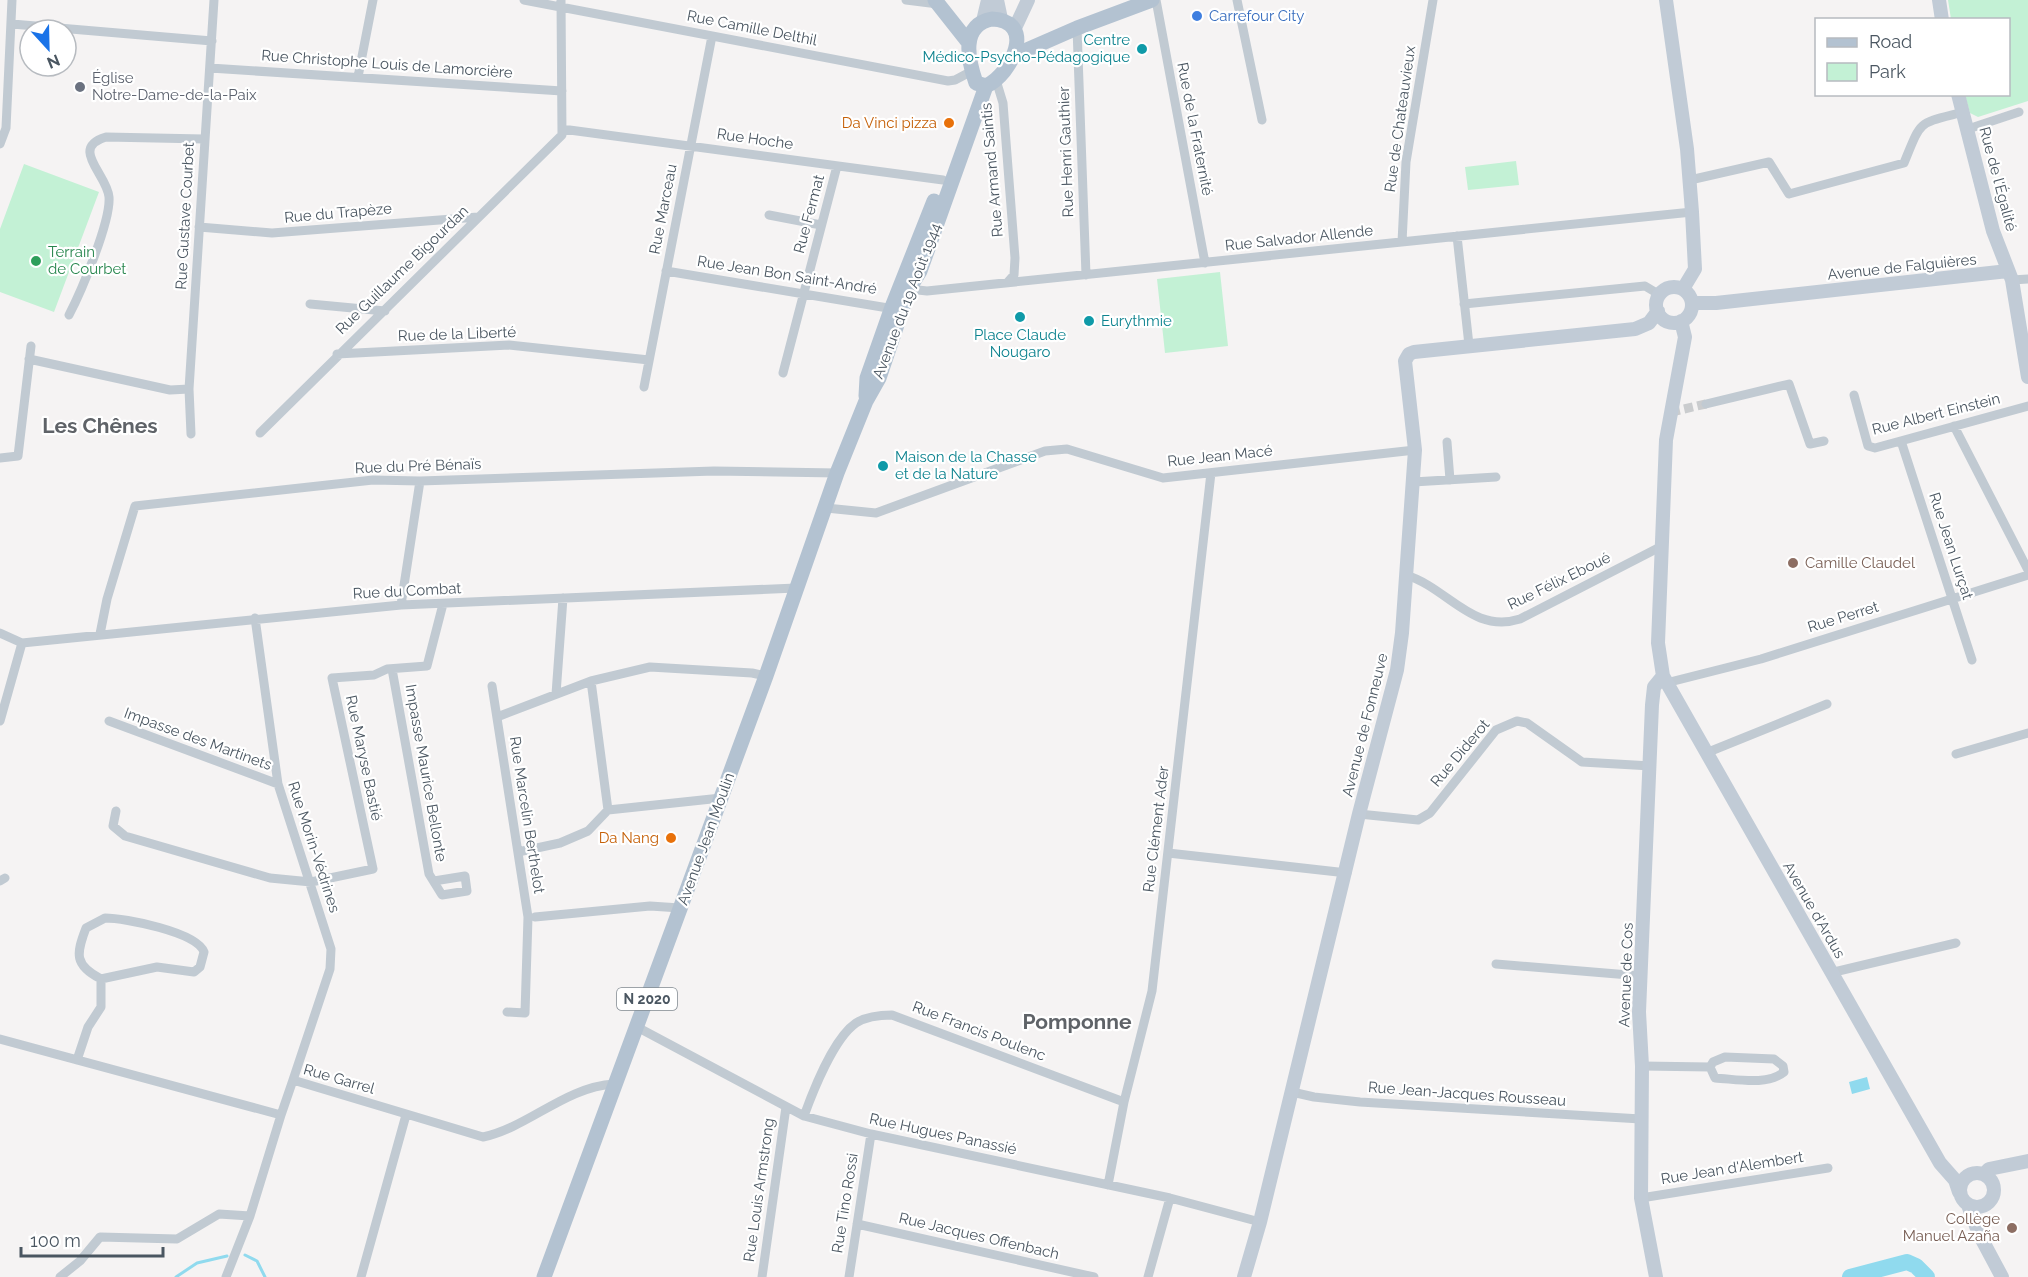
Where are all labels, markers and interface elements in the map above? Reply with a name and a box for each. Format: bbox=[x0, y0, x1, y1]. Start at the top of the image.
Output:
street label: Rue Camille Delthil bbox=[685, 7, 820, 50]
place label: Carrefour City bbox=[1209, 7, 1304, 25]
marker: Carrefour City bbox=[1190, 9, 1204, 23]
north arrow bbox=[18, 18, 78, 78]
legend bbox=[1815, 18, 2010, 96]
place label: Centre Médico-Psycho-Pédagogique bbox=[923, 31, 1130, 66]
text: Road bbox=[1869, 31, 1912, 52]
marker: Centre Médico-Psycho-Pédagogique bbox=[1135, 42, 1149, 56]
street label: Rue de Chateauvieux bbox=[1381, 44, 1419, 193]
street label: Rue Christophe Louis de Lamorcière bbox=[261, 46, 514, 82]
text: N bbox=[44, 50, 63, 73]
street label: Rue de la Fraternité bbox=[1173, 61, 1217, 197]
text: Park bbox=[1869, 61, 1906, 82]
place label: Église Notre-Dame-de-la-Paix bbox=[92, 69, 257, 104]
marker: Église Notre-Dame-de-la-Paix bbox=[73, 80, 87, 94]
street label: Rue Henri Gauthier bbox=[1055, 85, 1077, 218]
street label: Rue Armand Saintis bbox=[977, 102, 1007, 238]
place label: Da Vinci pizza bbox=[842, 114, 937, 132]
marker: Da Vinci pizza bbox=[942, 116, 956, 130]
street label: Rue Hoche bbox=[716, 125, 795, 153]
street label: Rue de l'Égalité bbox=[1975, 125, 2021, 233]
street label: Rue Gustave Courbet bbox=[172, 142, 198, 290]
street label: Rue Marceau bbox=[645, 162, 681, 256]
street label: Rue Fermat bbox=[790, 173, 828, 255]
street label: Rue du Trapèze bbox=[283, 199, 393, 227]
street label: Rue Guillaume Bigourdan bbox=[332, 202, 472, 338]
street label: Avenue du 19 Août 1944 bbox=[869, 221, 945, 381]
street label: Rue Salvador Allende bbox=[1224, 221, 1374, 255]
place label: Terrain de Courbet bbox=[48, 243, 126, 278]
street label: Avenue de Falguières bbox=[1827, 250, 1977, 284]
street label: Rue Jean Bon Saint-André bbox=[696, 252, 878, 298]
marker: Terrain de Courbet bbox=[29, 254, 43, 268]
marker: Place Claude Nougaro bbox=[1013, 310, 1027, 324]
place label: Eurythmie bbox=[1101, 312, 1172, 330]
marker: Eurythmie bbox=[1082, 314, 1096, 328]
street label: Rue de la Liberté bbox=[398, 323, 517, 345]
place label: Place Claude Nougaro bbox=[974, 326, 1066, 361]
street label: Rue Albert Einstein bbox=[1870, 389, 2002, 439]
district label: Les Chênes bbox=[42, 413, 158, 438]
street label: Rue Jean Macé bbox=[1167, 442, 1274, 470]
place label: Maison de la Chasse et de la Nature bbox=[895, 448, 1037, 483]
street label: Rue du Pré Bénaïs bbox=[354, 455, 482, 477]
marker: Maison de la Chasse et de la Nature bbox=[876, 459, 890, 473]
street label: Rue Jean Lurçat bbox=[1925, 490, 1977, 602]
street label: Rue Félix Eboué bbox=[1505, 548, 1614, 614]
place label: Camille Claudel bbox=[1805, 554, 1916, 572]
marker: Camille Claudel bbox=[1786, 556, 1800, 570]
street label: Rue du Combat bbox=[352, 579, 462, 603]
street label: Rue Perret bbox=[1805, 598, 1881, 636]
street label: Avenue de Fonneuve bbox=[1338, 651, 1392, 799]
street label: Impasse Maurice Bellonte bbox=[402, 683, 451, 863]
street label: Rue Maryse Bastié bbox=[342, 693, 386, 823]
street label: Impasse des Martinets bbox=[122, 704, 274, 774]
street label: Rue Diderot bbox=[1427, 716, 1493, 790]
street label: Rue Marcelin Berthelot bbox=[506, 735, 548, 895]
street label: Rue Clément Ader bbox=[1139, 764, 1173, 893]
street label: Avenue Jean Moulin bbox=[674, 770, 738, 908]
street label: Rue Morin-Védrines bbox=[284, 779, 344, 915]
place label: Da Nang bbox=[599, 829, 659, 847]
marker: Da Nang bbox=[664, 831, 678, 845]
street label: Avenue d'Ardus bbox=[1779, 859, 1849, 961]
street label: Avenue de Cos bbox=[1615, 922, 1637, 1028]
road number: N 2020 bbox=[617, 988, 677, 1010]
street label: Rue Francis Poulenc bbox=[910, 997, 1048, 1065]
district label: Pomponne bbox=[1022, 1009, 1132, 1034]
street label: Rue Garrel bbox=[301, 1060, 378, 1098]
street label: Rue Jean-Jacques Rousseau bbox=[1367, 1078, 1567, 1110]
street label: Rue Hugues Panassié bbox=[868, 1110, 1018, 1158]
street label: Rue Louis Armstrong bbox=[740, 1117, 778, 1263]
street label: Rue Jean d'Alembert bbox=[1660, 1148, 1804, 1188]
street label: Rue Tino Rossi bbox=[828, 1152, 862, 1254]
street label: Rue Jacques Offenbach bbox=[897, 1209, 1061, 1263]
place label: Collège Manuel Azaña bbox=[1903, 1210, 2000, 1245]
scale bar bbox=[21, 1220, 164, 1258]
marker: Collège Manuel Azaña bbox=[2005, 1221, 2019, 1235]
text: 100 m bbox=[30, 1230, 81, 1251]

